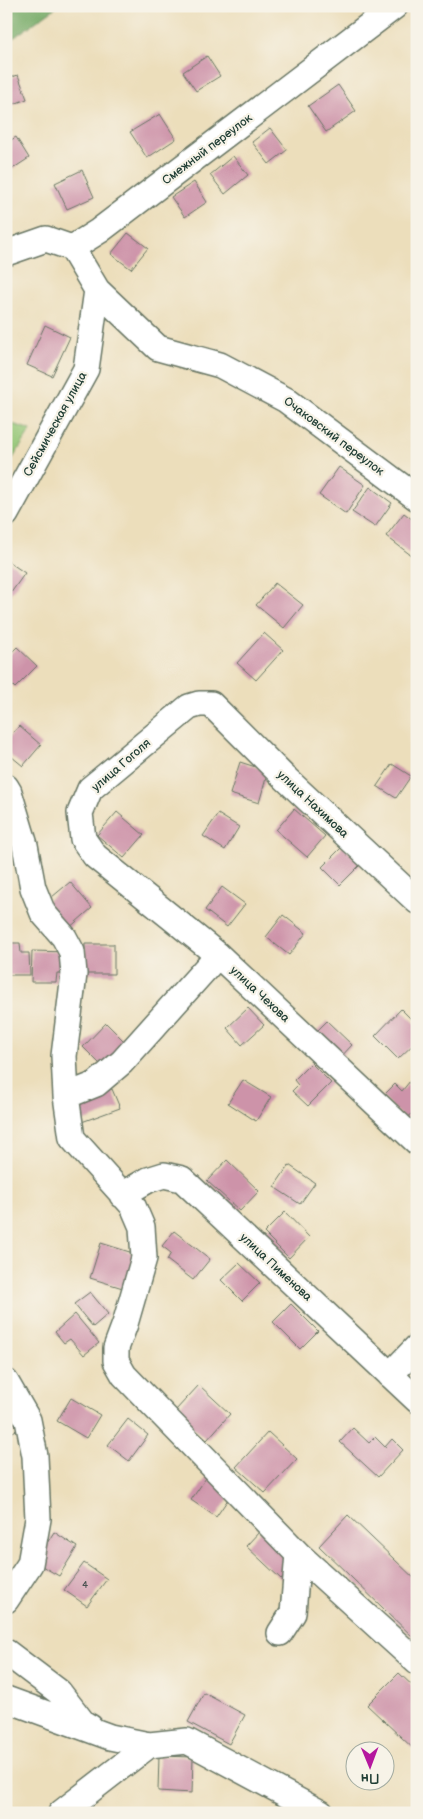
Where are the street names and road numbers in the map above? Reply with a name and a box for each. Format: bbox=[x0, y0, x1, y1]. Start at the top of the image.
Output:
street label: Смежный переулок bbox=[159, 110, 256, 188]
street label: Сейсмическая улица bbox=[20, 369, 90, 479]
street label: Очаковский переулок bbox=[281, 394, 387, 479]
street label: улица Гоголя bbox=[89, 735, 154, 795]
street label: улица Нахимова bbox=[274, 767, 351, 841]
street label: улица Чехова bbox=[227, 963, 293, 1026]
street label: улица Пименова bbox=[236, 1230, 315, 1305]

